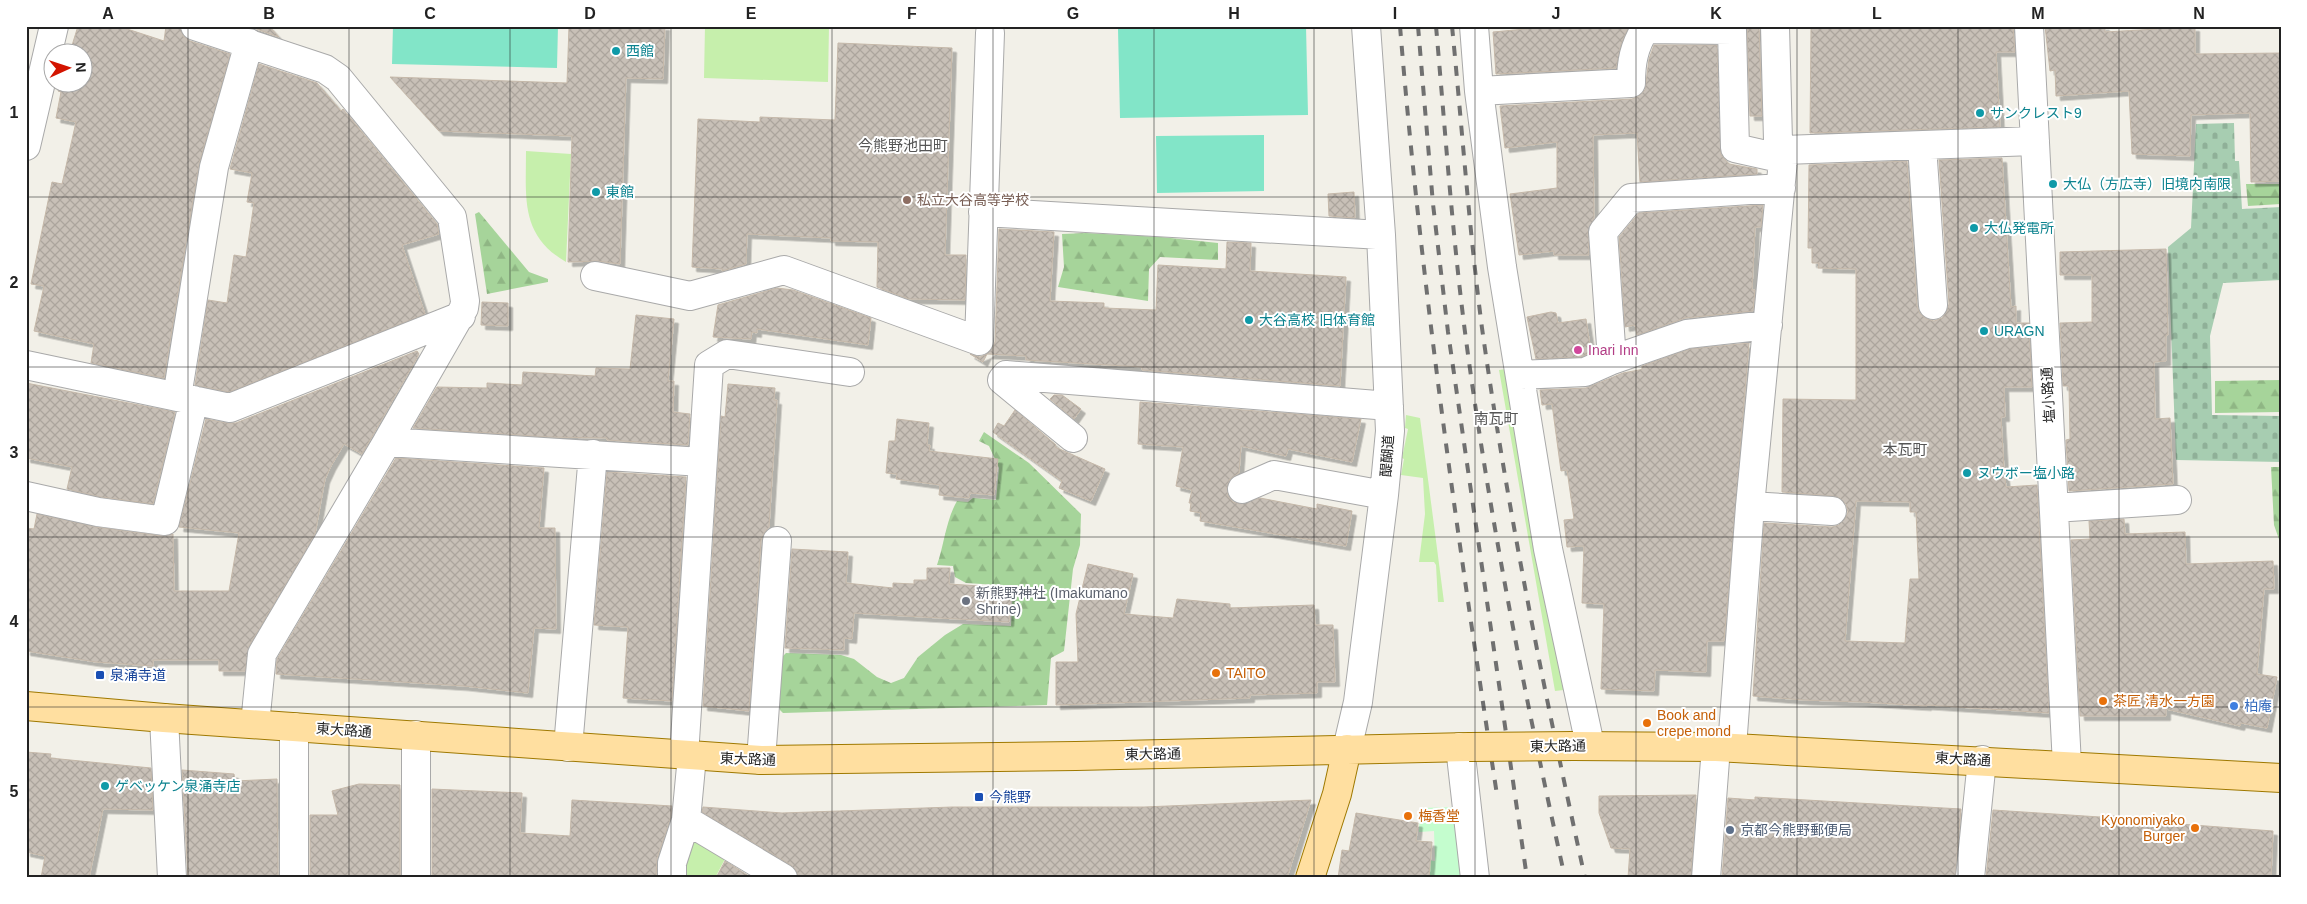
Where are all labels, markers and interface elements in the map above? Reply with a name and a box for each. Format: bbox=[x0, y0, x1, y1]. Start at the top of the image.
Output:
text: A bbox=[102, 5, 114, 22]
text: B bbox=[263, 5, 275, 22]
text: C bbox=[424, 5, 436, 22]
text: D bbox=[584, 5, 596, 22]
text: E bbox=[746, 5, 757, 22]
text: F bbox=[907, 5, 917, 22]
text: G bbox=[1067, 5, 1079, 22]
text: H bbox=[1228, 5, 1240, 22]
text: I bbox=[1393, 5, 1397, 22]
text: J bbox=[1552, 5, 1560, 22]
text: K bbox=[1710, 5, 1722, 22]
text: L bbox=[1872, 5, 1882, 22]
text: M bbox=[2031, 5, 2045, 22]
text: N bbox=[2193, 5, 2205, 22]
north arrow bbox=[42, 42, 92, 92]
place label: 西館 bbox=[626, 43, 654, 59]
marker: 西館 bbox=[610, 45, 622, 57]
text: N bbox=[73, 62, 89, 73]
text: 1 bbox=[10, 104, 19, 121]
place label: サンクレスト9 bbox=[1990, 105, 2082, 121]
marker: サンクレスト9 bbox=[1974, 107, 1986, 119]
district label: 今熊野池田町 bbox=[858, 137, 948, 154]
place label: 大仏（方広寺）旧境内南限 bbox=[2063, 176, 2231, 192]
marker: 大仏（方広寺）旧境内南限 bbox=[2047, 178, 2059, 190]
place label: 東館 bbox=[606, 184, 634, 200]
marker: 東館 bbox=[590, 186, 602, 198]
place label: 私立大谷高等学校 bbox=[917, 192, 1029, 208]
marker: 私立大谷高等学校 bbox=[901, 194, 913, 206]
place label: 大仏発電所 bbox=[1984, 220, 2054, 236]
marker: 大仏発電所 bbox=[1968, 222, 1980, 234]
text: 2 bbox=[10, 274, 19, 291]
place label: 大谷高校 旧体育館 bbox=[1259, 312, 1375, 328]
marker: 大谷高校 旧体育館 bbox=[1243, 314, 1255, 326]
place label: URAGN bbox=[1994, 323, 2045, 339]
marker: URAGN bbox=[1978, 325, 1990, 337]
place label: Inari Inn bbox=[1588, 342, 1639, 358]
marker: Inari Inn bbox=[1572, 344, 1584, 356]
street label: 塩小路通 bbox=[2039, 367, 2057, 423]
district label: 南瓦町 bbox=[1473, 410, 1519, 427]
street label: 醍醐道 bbox=[1378, 434, 1396, 478]
district label: 本瓦町 bbox=[1882, 441, 1928, 458]
text: 3 bbox=[10, 444, 19, 461]
place label: ヌウボー塩小路 bbox=[1977, 465, 2075, 481]
marker: ヌウボー塩小路 bbox=[1961, 467, 1973, 479]
place label: 新熊野神社 (Imakumano Shrine) bbox=[976, 585, 1128, 617]
marker: 新熊野神社 (Imakumano Shrine) bbox=[960, 595, 972, 607]
text: 4 bbox=[10, 613, 19, 630]
place label: TAITO bbox=[1226, 665, 1266, 681]
place label: 泉涌寺道 bbox=[110, 667, 166, 683]
marker: TAITO bbox=[1210, 667, 1222, 679]
marker: 泉涌寺道 bbox=[94, 669, 106, 681]
place label: 茶匠 清水一方園 bbox=[2113, 693, 2215, 709]
marker: 茶匠 清水一方園 bbox=[2097, 695, 2109, 707]
place label: 柏庵 bbox=[2244, 698, 2272, 714]
marker: 柏庵 bbox=[2228, 700, 2240, 712]
place label: Book and crepe mond bbox=[1657, 707, 1731, 739]
marker: Book and crepe mond bbox=[1641, 717, 1653, 729]
street label: 東大路通 bbox=[316, 720, 372, 740]
street label: 東大路通 bbox=[1530, 738, 1586, 754]
street label: 東大路通 bbox=[1125, 746, 1181, 762]
street label: 東大路通 bbox=[720, 750, 776, 768]
street label: 東大路通 bbox=[1935, 750, 1991, 768]
place label: ゲベッケン泉涌寺店 bbox=[115, 778, 241, 794]
marker: ゲベッケン泉涌寺店 bbox=[99, 780, 111, 792]
text: 5 bbox=[10, 783, 19, 800]
place label: 今熊野 bbox=[989, 789, 1031, 805]
marker: 今熊野 bbox=[973, 791, 985, 803]
place label: 梅香堂 bbox=[1418, 808, 1460, 824]
marker: 梅香堂 bbox=[1402, 810, 1414, 822]
place label: Kyonomiyako Burger bbox=[2101, 812, 2185, 844]
place label: 京都今熊野郵便局 bbox=[1740, 822, 1852, 838]
marker: Kyonomiyako Burger bbox=[2189, 822, 2201, 834]
marker: 京都今熊野郵便局 bbox=[1724, 824, 1736, 836]

